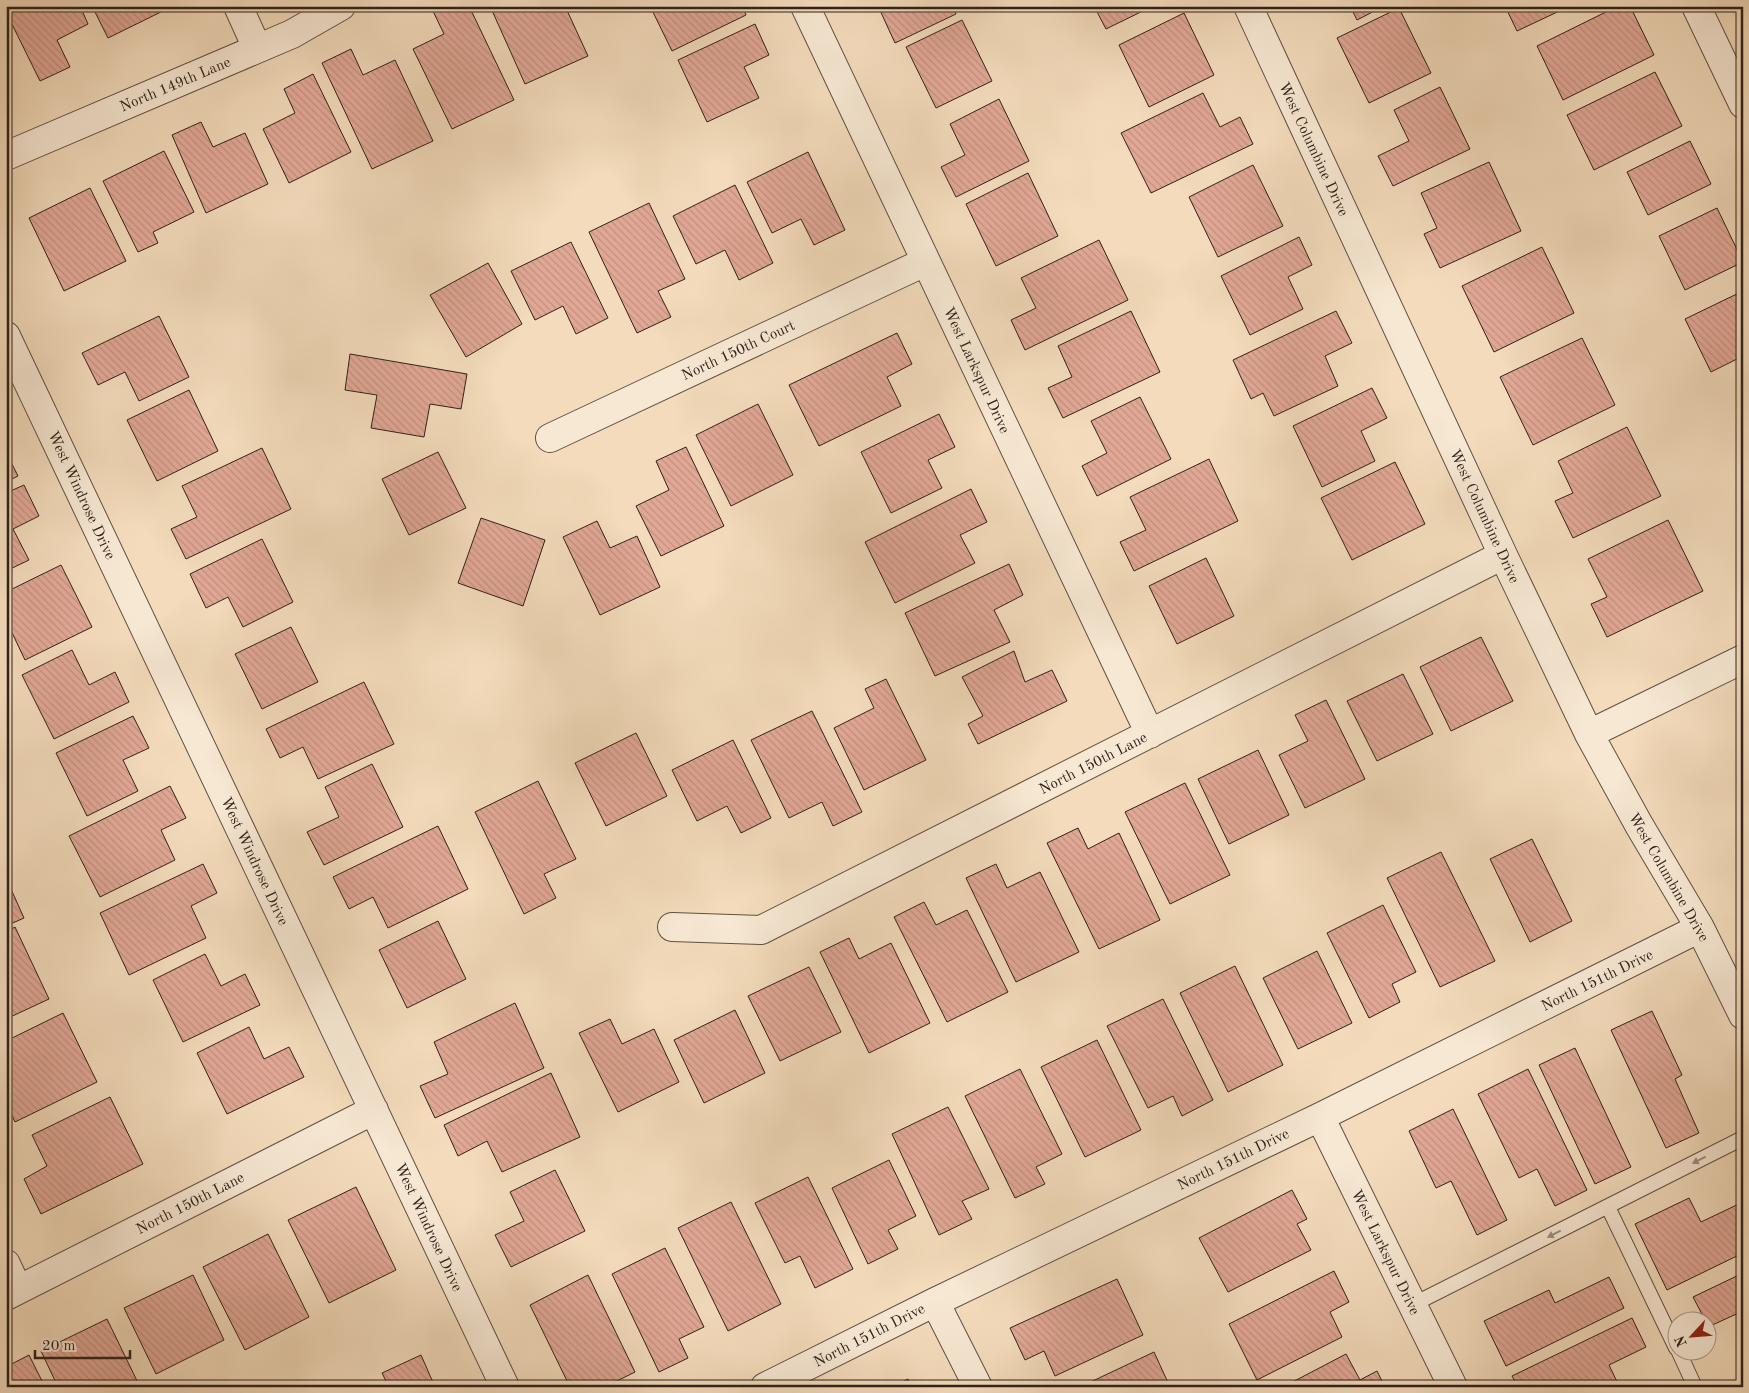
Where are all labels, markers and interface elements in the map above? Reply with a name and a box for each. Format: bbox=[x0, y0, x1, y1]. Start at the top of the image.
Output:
street label: North 149th Lane bbox=[118, 55, 233, 116]
street label: West Columbine Drive bbox=[1275, 80, 1350, 219]
street label: West Larkspur Drive bbox=[940, 305, 1012, 436]
street label: North 150th Court bbox=[680, 318, 798, 384]
street label: West Windrose Drive bbox=[44, 429, 117, 562]
street label: West Columbine Drive bbox=[1446, 447, 1521, 586]
street label: North 150th Lane bbox=[1037, 731, 1150, 798]
street label: West Windrose Drive bbox=[217, 795, 290, 928]
street label: West Columbine Drive bbox=[1625, 811, 1711, 945]
street label: North 151th Drive bbox=[1539, 948, 1656, 1015]
street label: North 151th Drive bbox=[1175, 1127, 1292, 1194]
one-way arrow bbox=[1692, 1156, 1706, 1164]
street label: West Windrose Drive bbox=[391, 1161, 464, 1294]
street label: North 150th Lane bbox=[134, 1171, 247, 1238]
street label: West Larkspur Drive bbox=[1348, 1188, 1422, 1318]
one-way arrow bbox=[1547, 1230, 1561, 1238]
street label: North 151th Drive bbox=[812, 1302, 928, 1371]
north arrow bbox=[1666, 1310, 1716, 1360]
scale bar bbox=[35, 1328, 130, 1360]
text: N bbox=[1672, 1333, 1690, 1349]
text: 20 m bbox=[42, 1339, 76, 1354]

